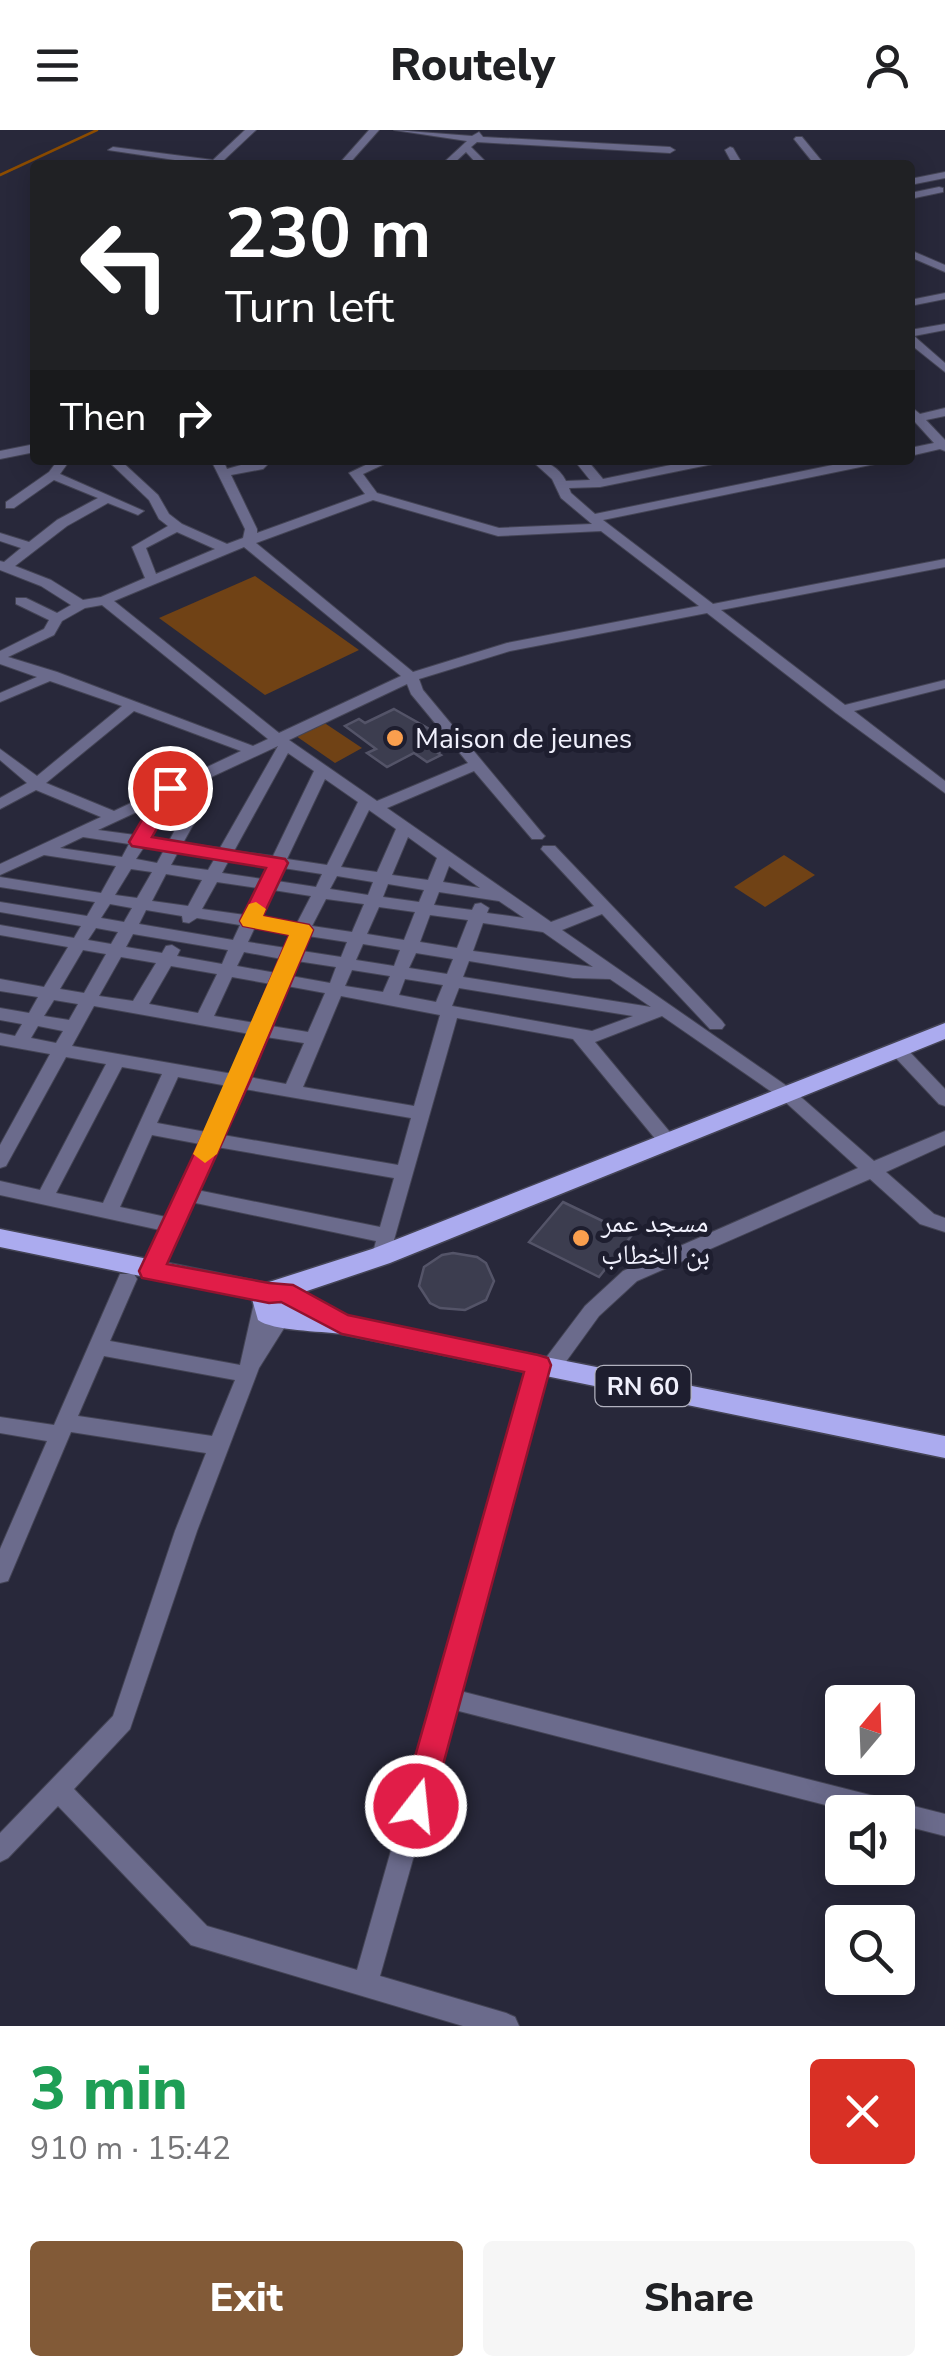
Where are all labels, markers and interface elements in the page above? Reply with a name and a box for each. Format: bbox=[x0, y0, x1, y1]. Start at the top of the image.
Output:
text: Routely bbox=[390, 35, 555, 96]
icon: menu bbox=[30, 38, 85, 93]
icon: person bbox=[860, 38, 915, 93]
text: 230 m bbox=[225, 186, 431, 282]
icon: left bbox=[60, 200, 190, 330]
text: Turn left bbox=[225, 277, 394, 338]
icon: right bbox=[166, 390, 221, 445]
text: Then bbox=[60, 392, 146, 443]
place label: Maison de jeunes bbox=[415, 720, 632, 758]
marker: Maison de jeunes bbox=[384, 727, 406, 749]
pin bbox=[128, 746, 213, 831]
icon: arrive bbox=[143, 761, 198, 816]
place label: مسجد عمر بن الخطاب bbox=[600, 1204, 710, 1274]
marker: مسجد عمر بن الخطاب bbox=[570, 1227, 592, 1249]
road number: RN 60 bbox=[596, 1366, 690, 1406]
north arrow bbox=[825, 1685, 915, 1775]
map controls bbox=[825, 1685, 915, 1995]
position arrow bbox=[364, 1754, 468, 1858]
button: sound bbox=[825, 1795, 915, 1885]
button: search bbox=[825, 1905, 915, 1995]
text: 3 min bbox=[30, 2048, 188, 2130]
button: close bbox=[810, 2059, 915, 2164]
text: 910 m · 15:42 bbox=[30, 2127, 231, 2170]
button: Exit bbox=[30, 2241, 463, 2356]
button: Share bbox=[483, 2241, 915, 2356]

